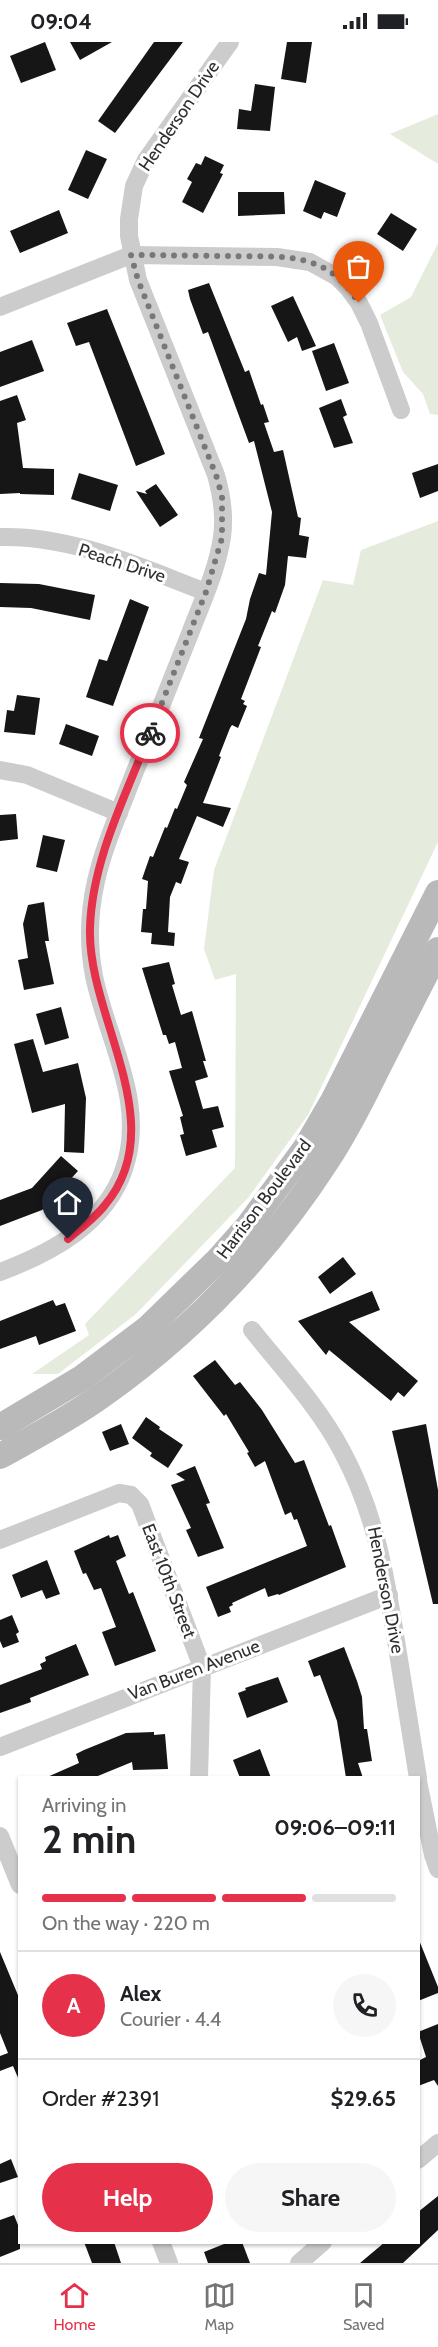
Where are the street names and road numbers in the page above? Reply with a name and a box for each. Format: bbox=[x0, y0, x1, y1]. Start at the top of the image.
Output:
street label: Henderson Drive bbox=[134, 57, 224, 175]
street label: Peach Drive bbox=[76, 539, 168, 587]
street label: Harrison Boulevard bbox=[212, 1135, 316, 1263]
street label: East 10th Street bbox=[137, 1521, 201, 1641]
street label: Henderson Drive bbox=[363, 1525, 409, 1655]
street label: Van Buren Avenue bbox=[125, 1635, 263, 1705]

